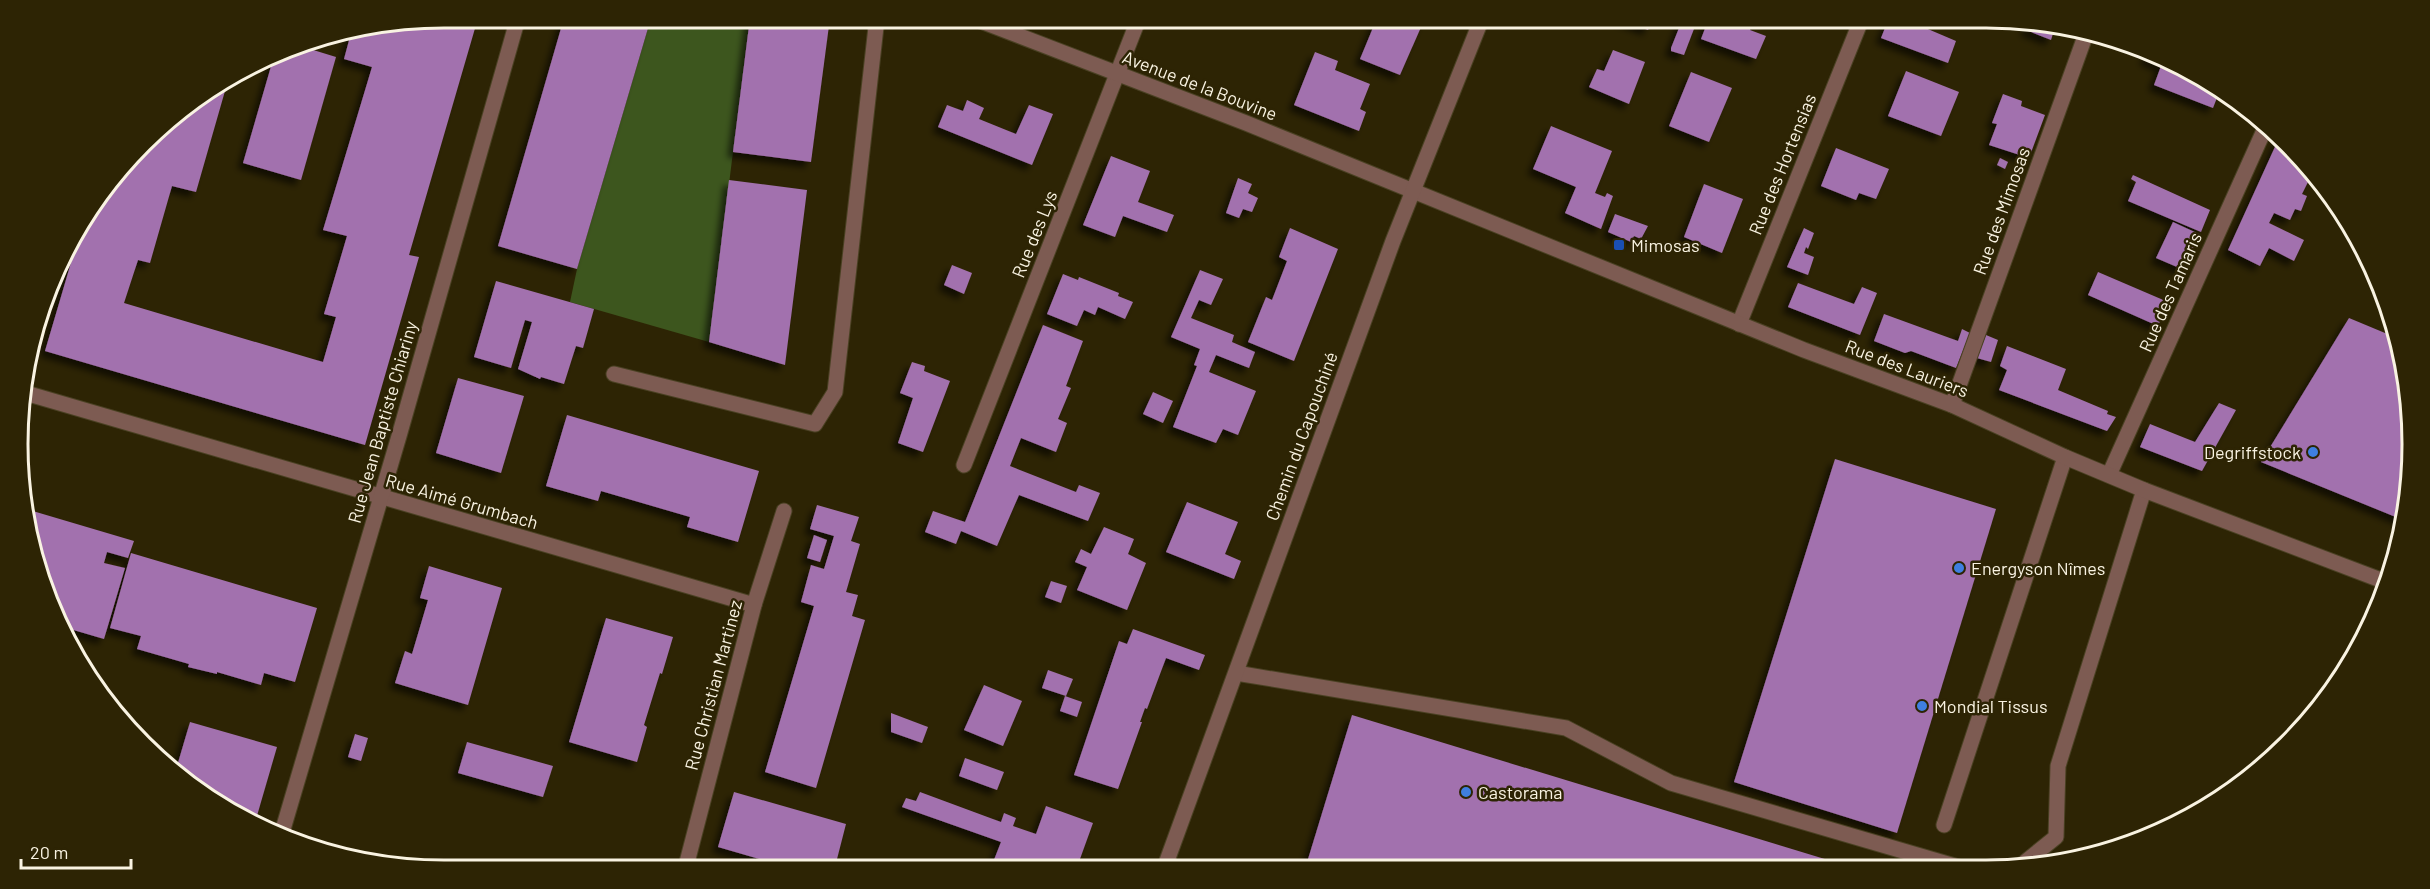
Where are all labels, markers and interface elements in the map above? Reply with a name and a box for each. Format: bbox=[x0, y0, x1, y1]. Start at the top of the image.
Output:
street label: Avenue de la Bouvine bbox=[1120, 45, 1280, 125]
street label: Rue des Hortensias bbox=[1744, 90, 1820, 238]
street label: Rue des Mimosas bbox=[1968, 144, 2034, 278]
street label: Rue des Lys bbox=[1007, 187, 1061, 281]
street label: Rue des Tamaris bbox=[2134, 229, 2206, 355]
place label: Mimosas bbox=[1631, 234, 1700, 256]
marker: Mimosas bbox=[1612, 238, 1626, 252]
street label: Rue Jean Baptiste Chiariny bbox=[343, 318, 421, 526]
street label: Rue des Lauriers bbox=[1842, 334, 1972, 402]
street label: Chemin du Capouchiné bbox=[1260, 349, 1342, 523]
place label: Degriffstock bbox=[2204, 441, 2301, 463]
marker: Degriffstock bbox=[2306, 445, 2320, 459]
street label: Rue Aimé Grumbach bbox=[383, 469, 541, 533]
place label: Energyson Nîmes bbox=[1971, 557, 2105, 579]
marker: Energyson Nîmes bbox=[1952, 561, 1966, 575]
street label: Rue Christian Martinez bbox=[680, 598, 746, 772]
place label: Mondial Tissus bbox=[1934, 695, 2048, 717]
marker: Mondial Tissus bbox=[1915, 699, 1929, 713]
place label: Castorama bbox=[1478, 781, 1563, 803]
marker: Castorama bbox=[1459, 785, 1473, 799]
scale bar bbox=[21, 832, 130, 870]
text: 20 m bbox=[30, 841, 68, 863]

